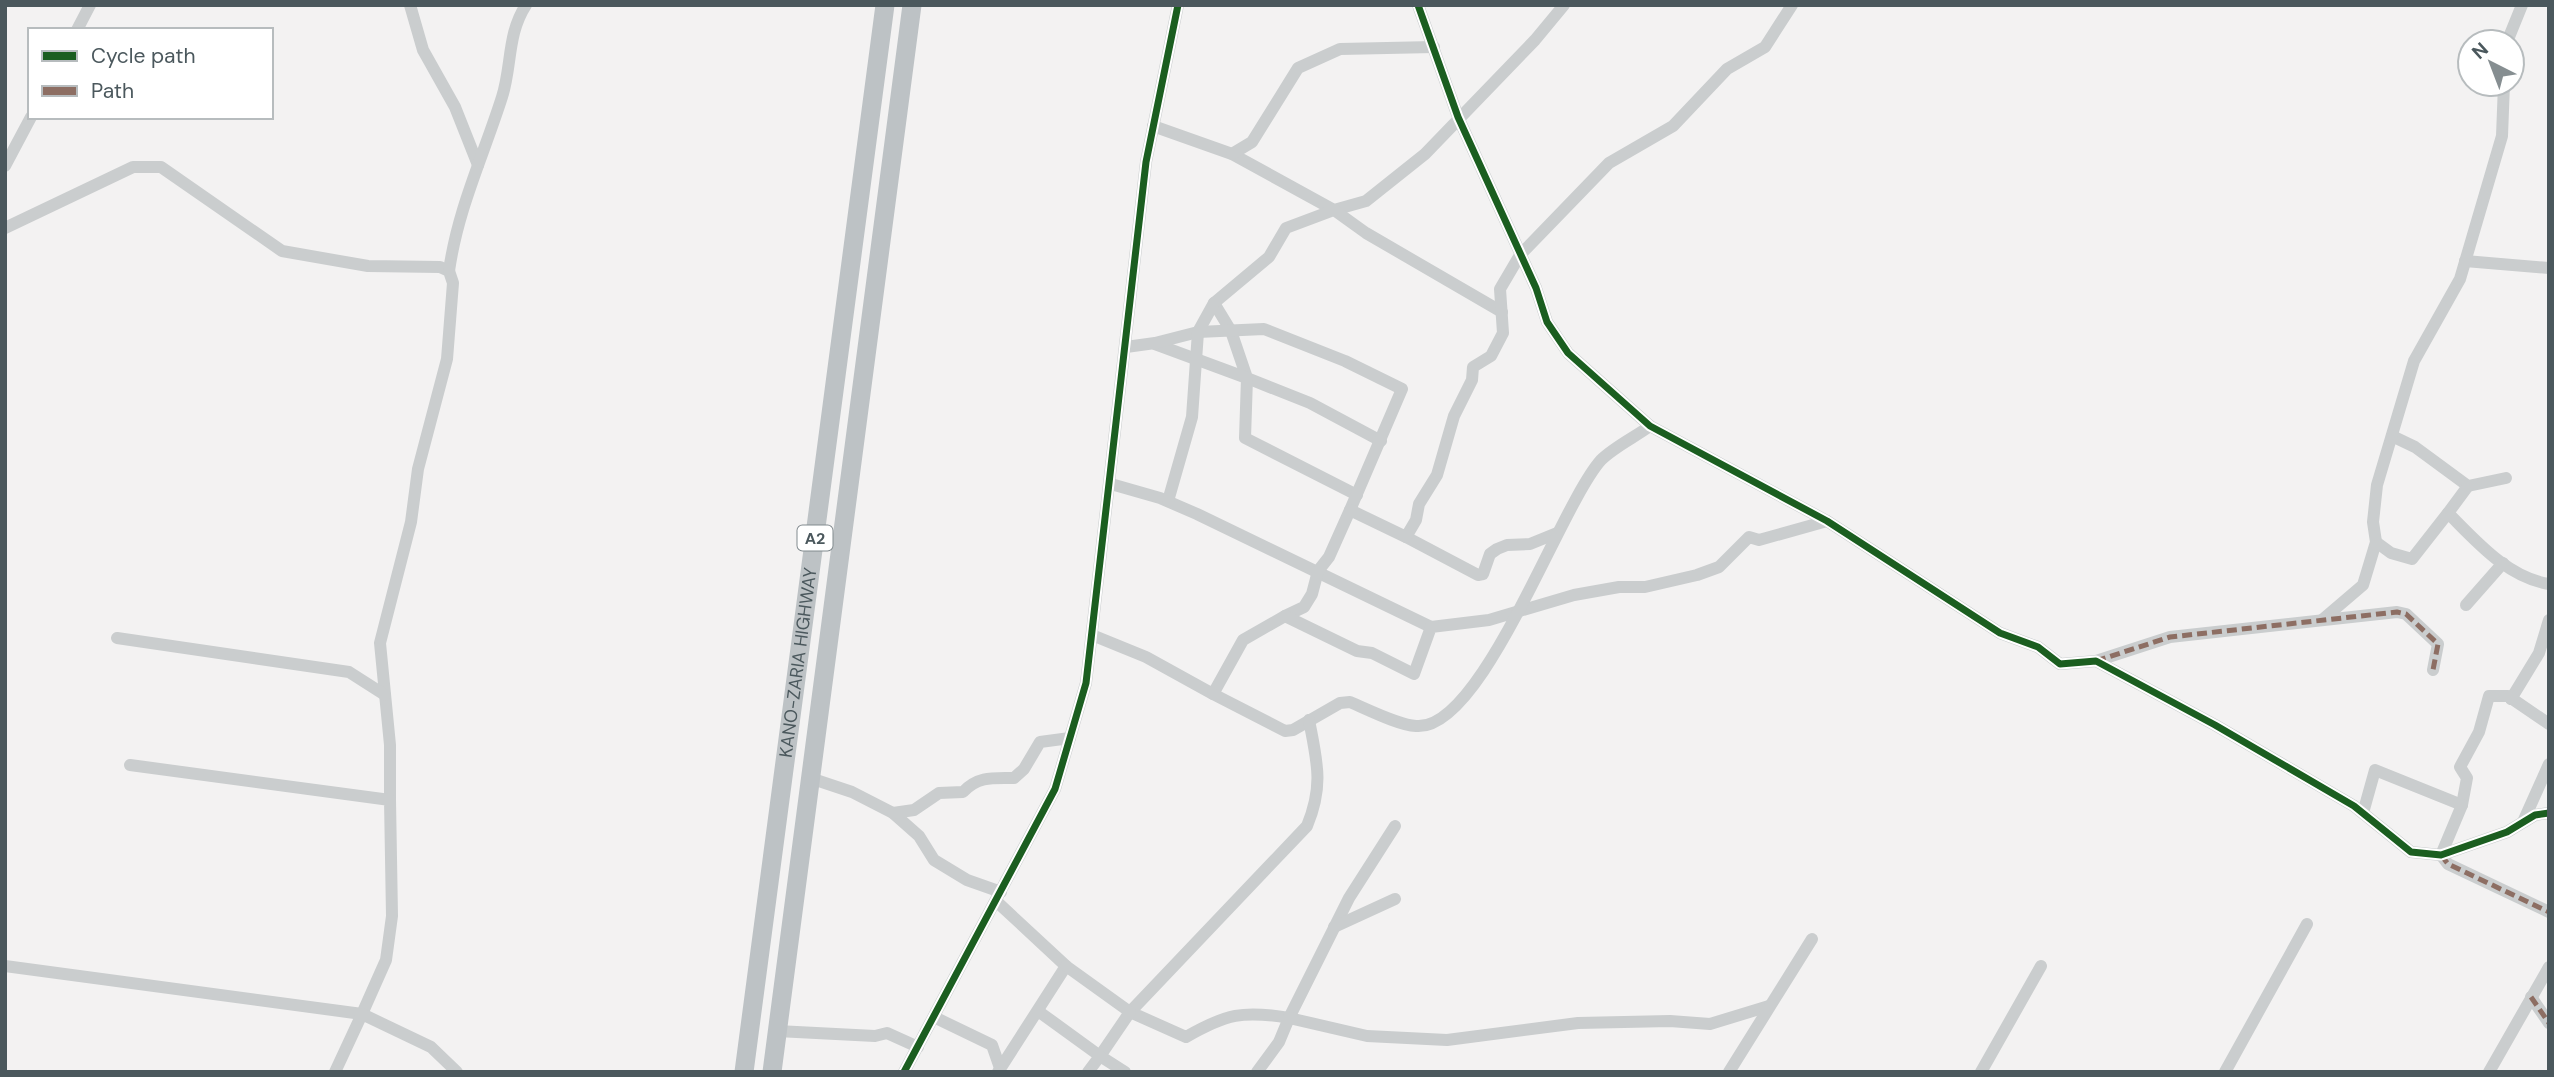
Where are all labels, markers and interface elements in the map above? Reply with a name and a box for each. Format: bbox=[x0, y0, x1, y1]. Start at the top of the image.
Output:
legend bbox=[28, 28, 273, 119]
north arrow bbox=[2456, 28, 2526, 98]
text: N bbox=[2466, 37, 2493, 65]
text: Cycle path bbox=[91, 42, 196, 70]
text: Path bbox=[91, 77, 134, 105]
road number: A2 bbox=[798, 526, 832, 551]
street label: KANO-ZARIA HIGHWAY bbox=[774, 565, 823, 759]

